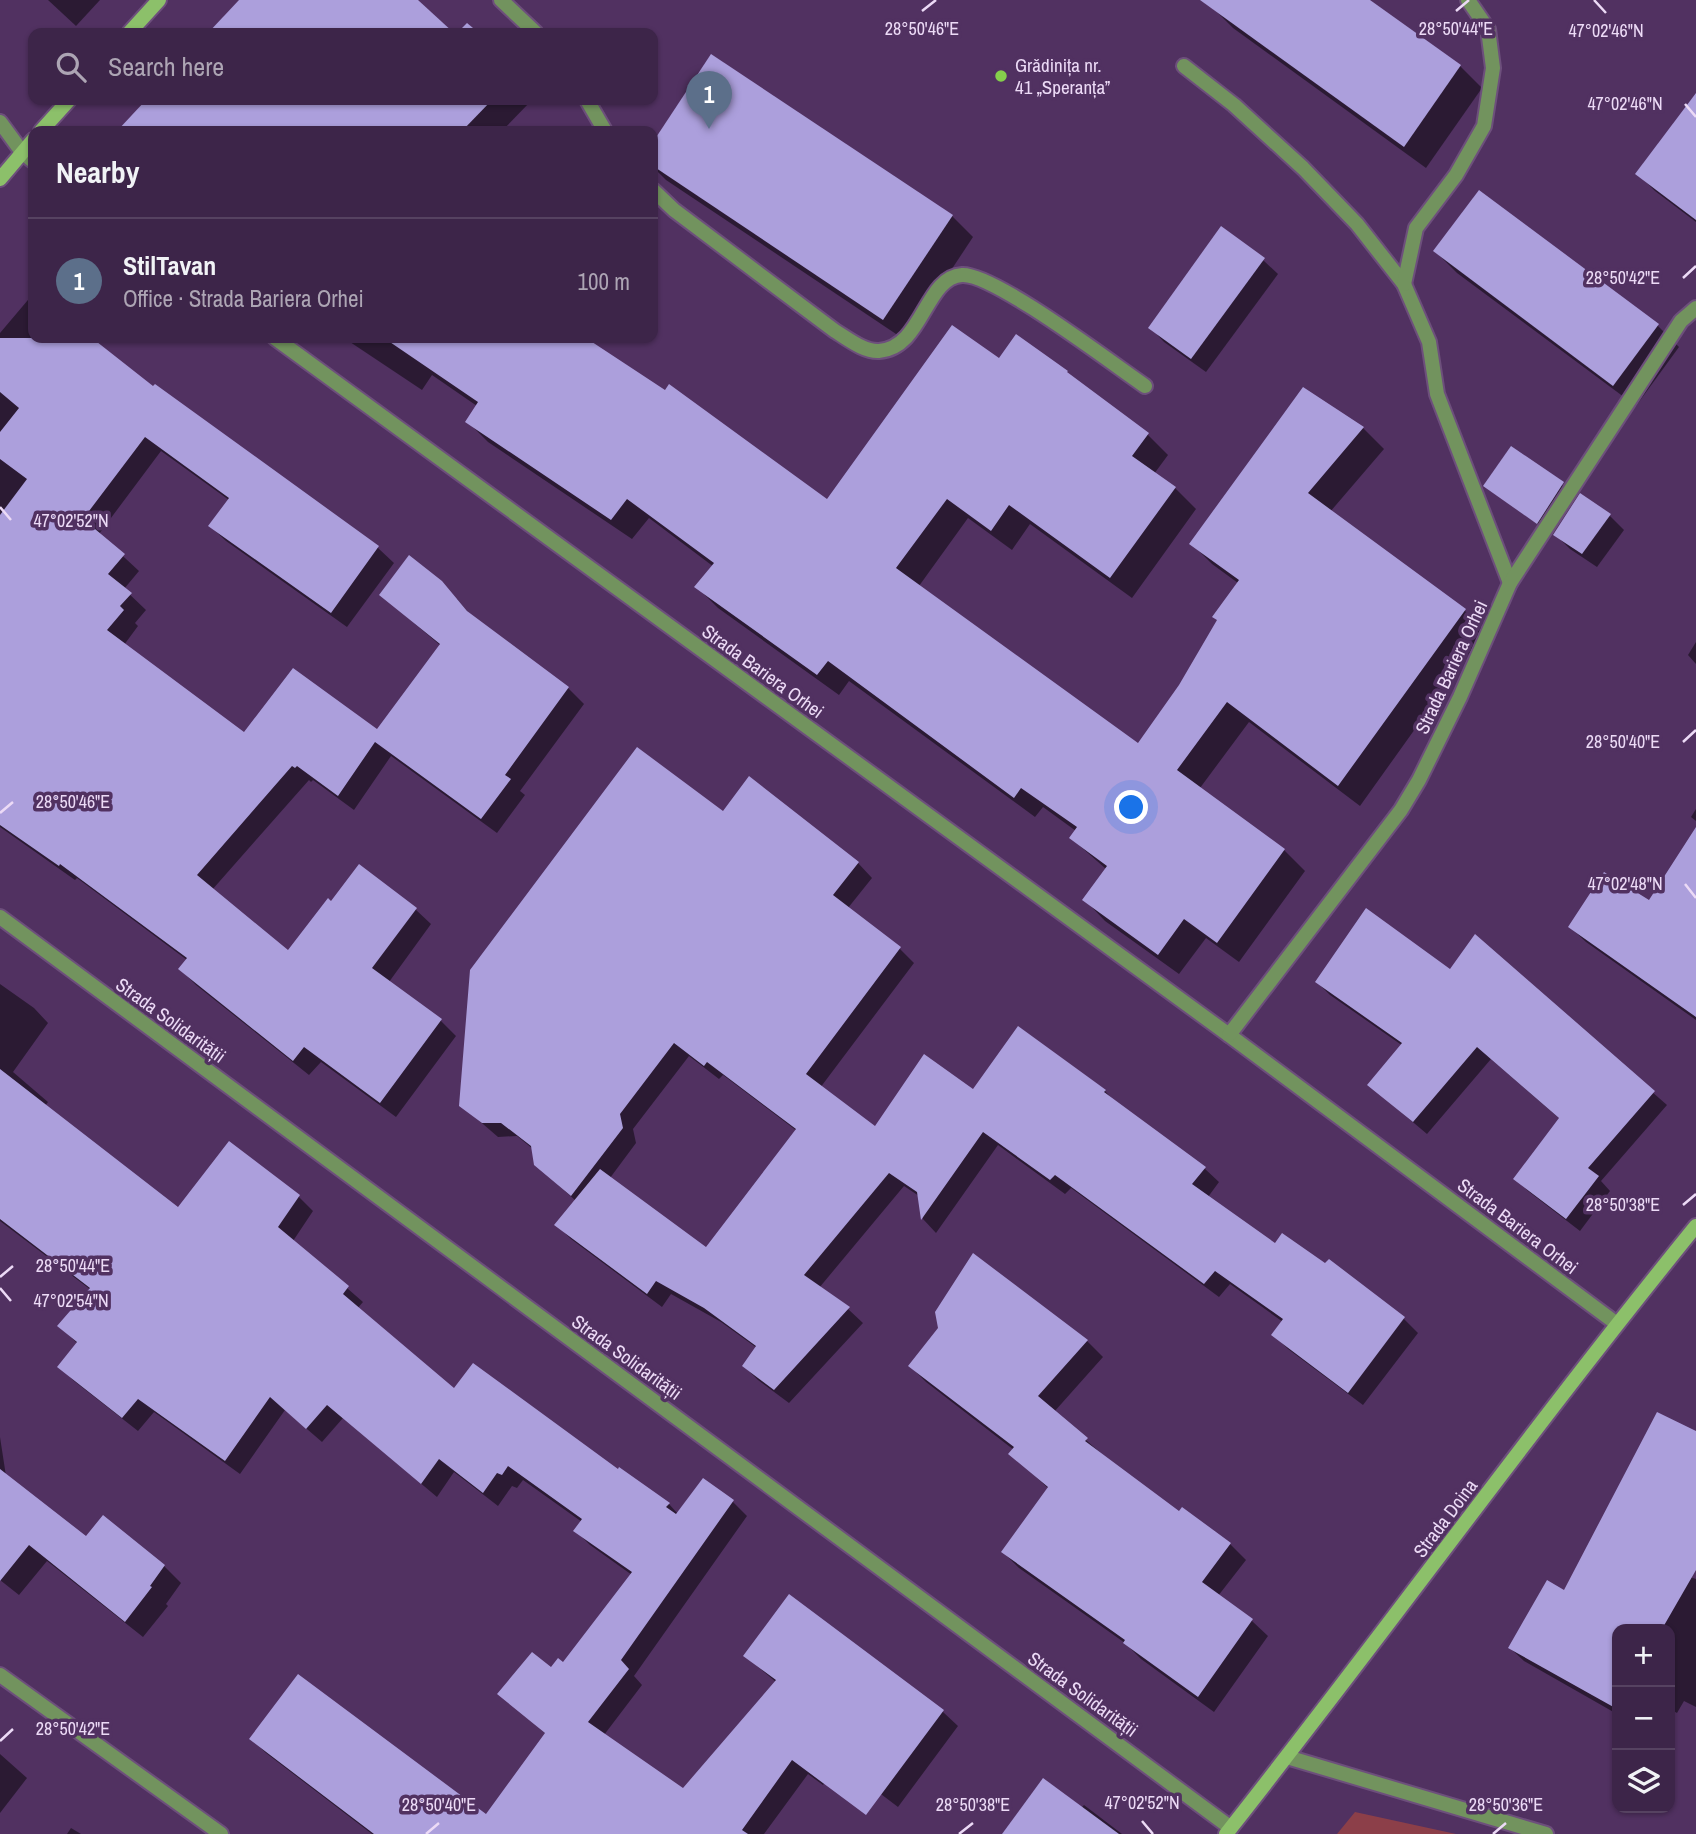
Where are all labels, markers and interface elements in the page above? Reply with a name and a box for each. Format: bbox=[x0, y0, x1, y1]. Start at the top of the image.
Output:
text: 28°50'46"E bbox=[885, 16, 959, 41]
text: 28°50'44"E bbox=[1419, 16, 1493, 41]
text: 47°02'46"N bbox=[1568, 18, 1644, 43]
search box bbox=[28, 28, 658, 105]
icon: search bbox=[52, 48, 90, 86]
text: Search here bbox=[108, 49, 224, 84]
place label: Grădinița nr. 41 „Speranța” bbox=[1015, 52, 1110, 100]
marker: Grădinița nr. 41 „Speranța” bbox=[993, 68, 1009, 84]
pin: 1 bbox=[686, 71, 732, 129]
text: 47°02'46"N bbox=[1587, 91, 1663, 116]
text: Nearby bbox=[56, 152, 139, 192]
text: StilTavan bbox=[123, 248, 216, 283]
text: 28°50'42"E bbox=[1586, 265, 1660, 290]
text: 1 bbox=[74, 266, 84, 297]
text: 100 m bbox=[578, 266, 630, 297]
text: Office · Strada Bariera Orhei bbox=[123, 283, 364, 314]
text: 47°02'52"N bbox=[33, 508, 109, 533]
street label: Strada Bariera Orhei bbox=[1409, 596, 1493, 738]
street label: Strada Bariera Orhei bbox=[697, 618, 829, 724]
text: 28°50'40"E bbox=[1586, 729, 1660, 754]
text: 28°50'46"E bbox=[36, 789, 110, 814]
your location bbox=[1114, 790, 1148, 824]
text: 47°02'48"N bbox=[1587, 871, 1663, 896]
street label: Strada Solidarității bbox=[111, 971, 231, 1069]
street label: Strada Bariera Orhei bbox=[1452, 1172, 1584, 1280]
text: 28°50'38"E bbox=[1586, 1192, 1660, 1217]
text: 28°50'44"E bbox=[36, 1253, 110, 1278]
text: 47°02'54"N bbox=[33, 1288, 109, 1313]
street label: Strada Solidarității bbox=[567, 1308, 687, 1406]
street label: Strada Doina bbox=[1407, 1473, 1483, 1562]
map controls bbox=[1612, 1624, 1675, 1813]
button: + bbox=[1612, 1624, 1675, 1687]
street label: Strada Solidarității bbox=[1023, 1645, 1143, 1743]
button: − bbox=[1612, 1687, 1675, 1750]
text: 28°50'42"E bbox=[36, 1716, 110, 1741]
button: layers bbox=[1612, 1750, 1675, 1813]
text: 47°02'52"N bbox=[1104, 1790, 1180, 1815]
text: 28°50'40"E bbox=[402, 1792, 476, 1817]
text: 28°50'38"E bbox=[936, 1792, 1010, 1817]
text: 28°50'36"E bbox=[1469, 1792, 1543, 1817]

